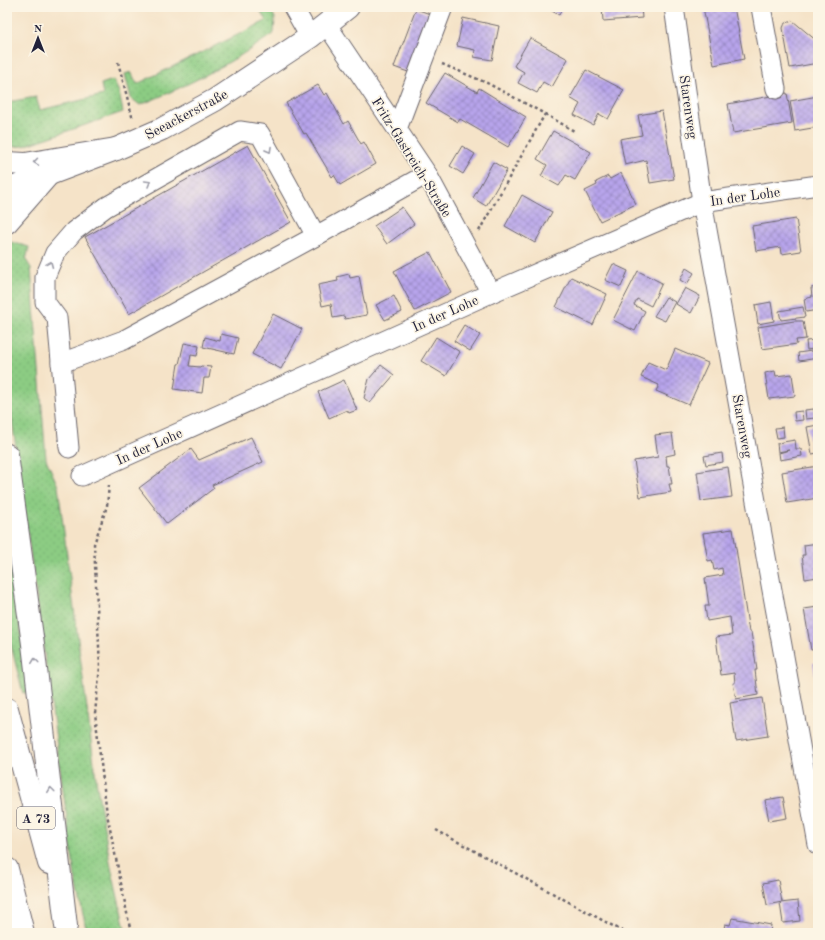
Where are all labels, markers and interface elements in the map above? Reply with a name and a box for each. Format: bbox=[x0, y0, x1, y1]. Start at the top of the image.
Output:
north arrow bbox=[18, 18, 58, 58]
text: N bbox=[34, 24, 43, 35]
street label: Starenweg bbox=[677, 74, 699, 140]
street label: Seeackerstraße bbox=[143, 87, 230, 143]
street label: Fritz-Gastreich-Straße bbox=[369, 95, 454, 220]
one-way arrow bbox=[264, 146, 272, 153]
one-way arrow bbox=[33, 157, 39, 166]
one-way arrow bbox=[144, 181, 151, 188]
street label: In der Lohe bbox=[709, 185, 781, 209]
one-way arrow bbox=[45, 261, 53, 269]
street label: In der Lohe bbox=[410, 293, 481, 335]
street label: Starenweg bbox=[730, 393, 755, 460]
street label: In der Lohe bbox=[114, 426, 185, 468]
one-way arrow bbox=[31, 658, 40, 664]
one-way arrow bbox=[47, 787, 56, 793]
road number: A 73 bbox=[17, 807, 55, 829]

